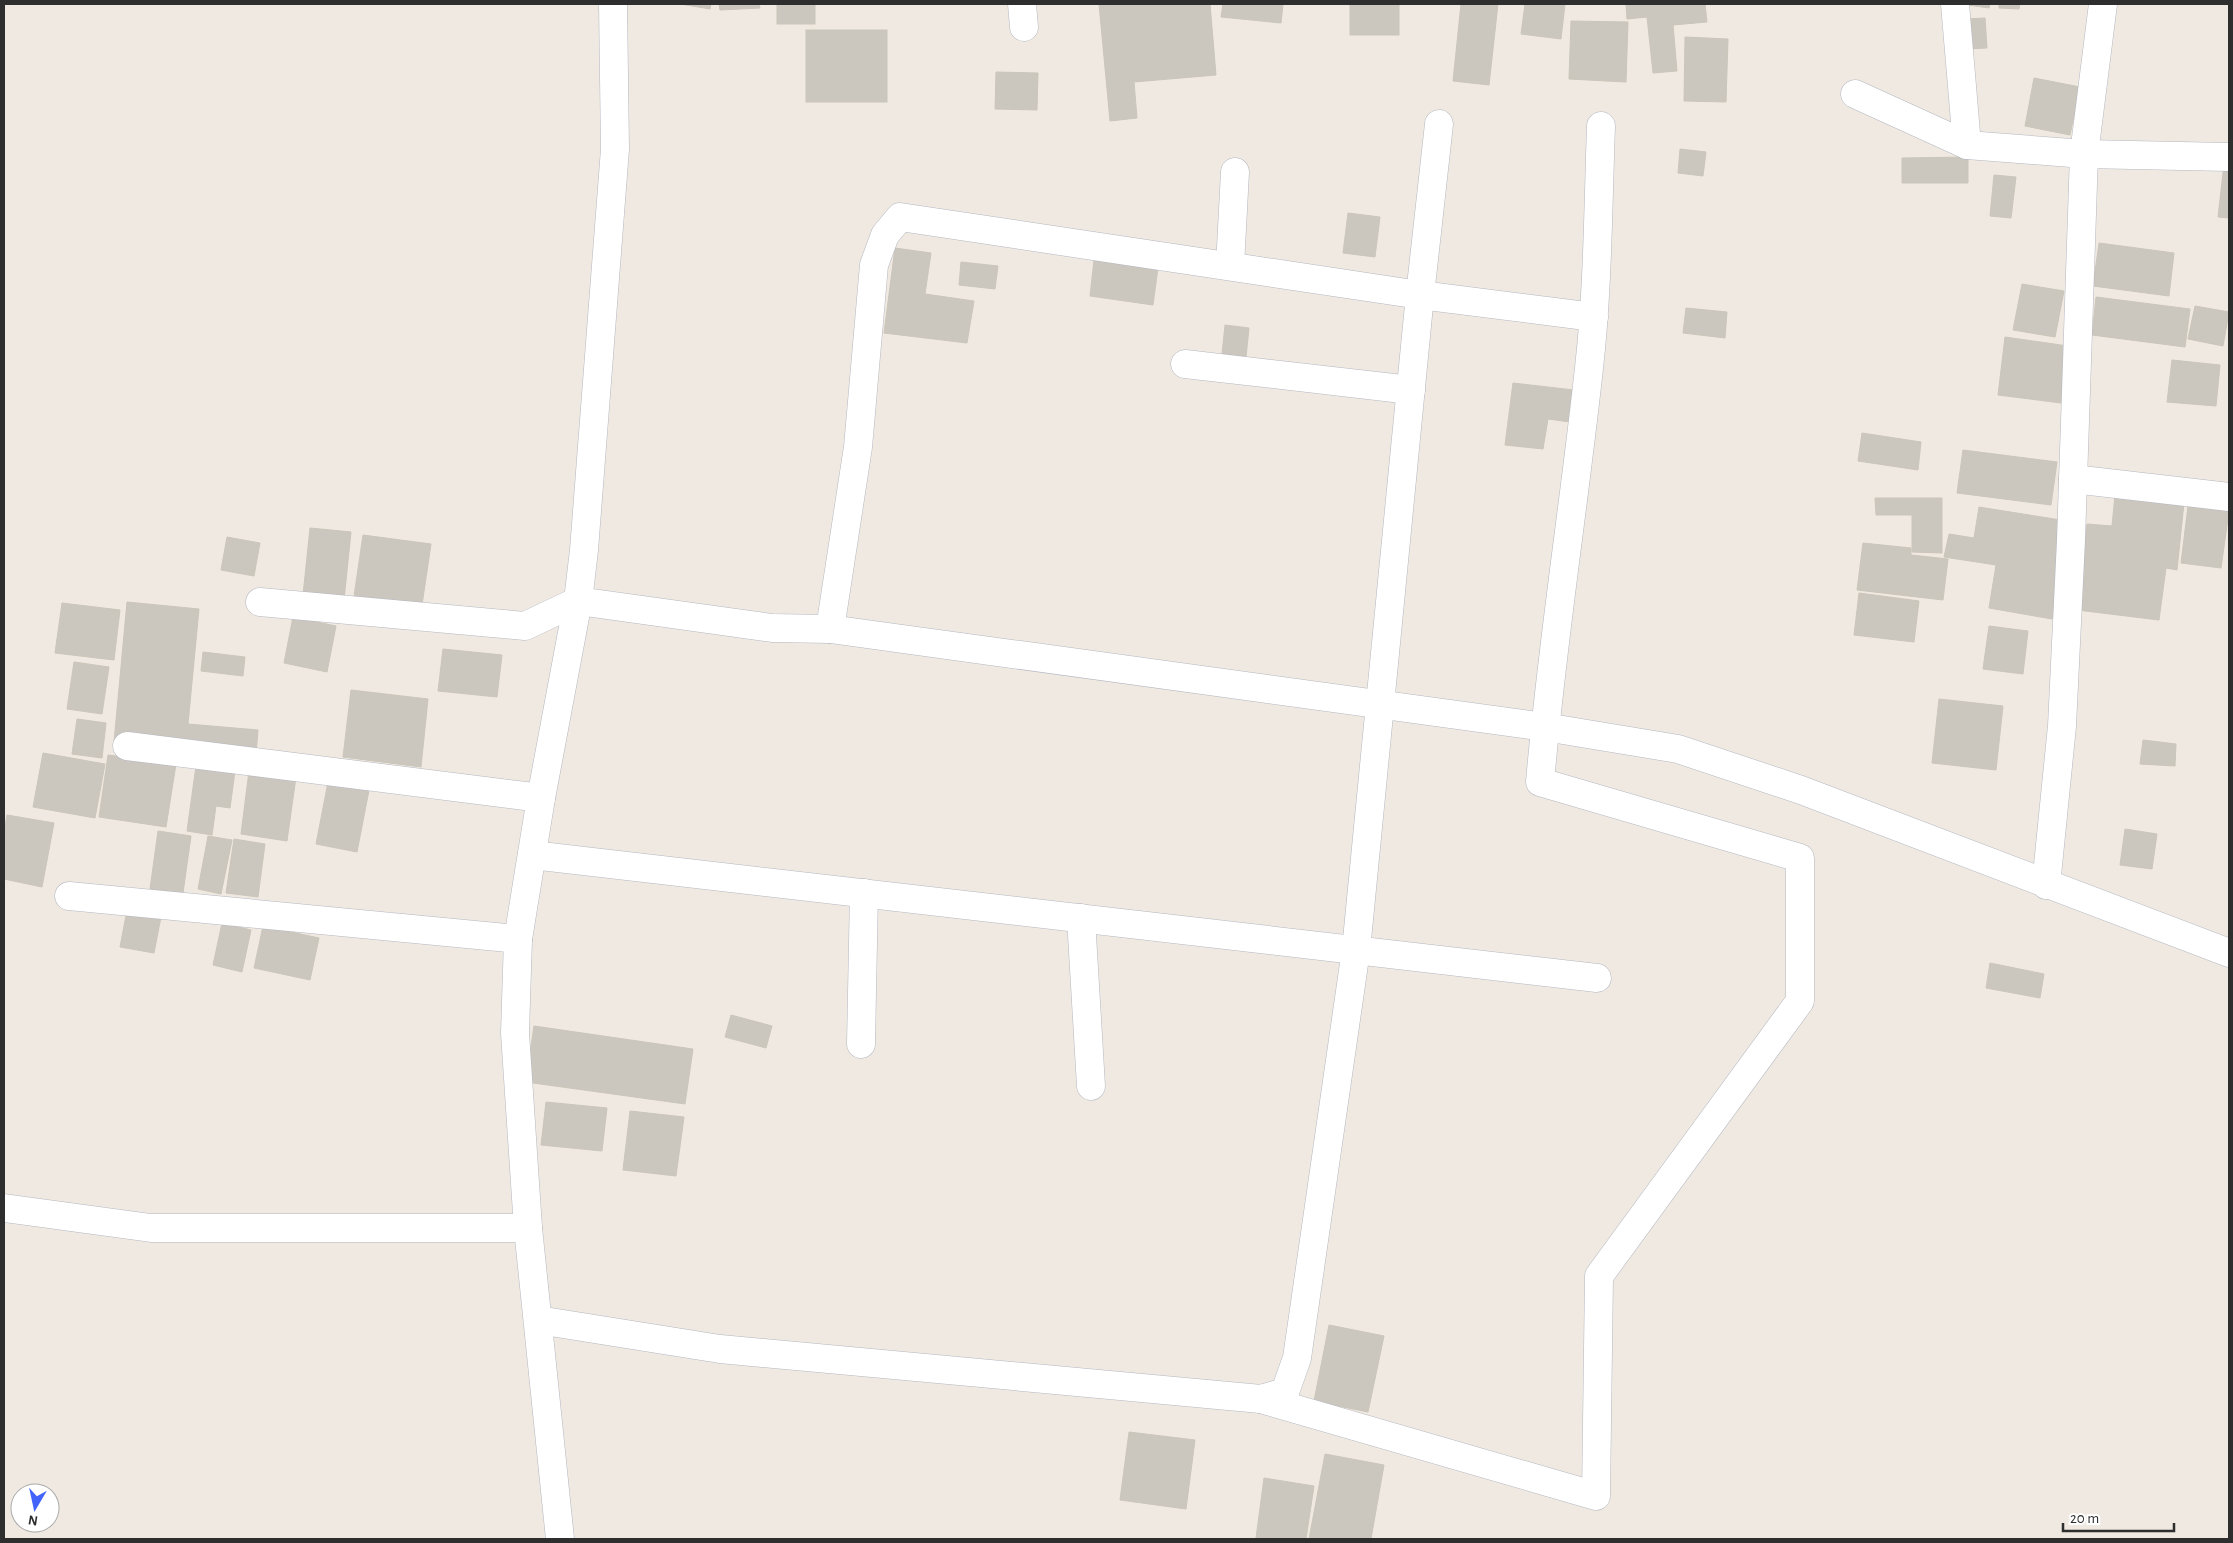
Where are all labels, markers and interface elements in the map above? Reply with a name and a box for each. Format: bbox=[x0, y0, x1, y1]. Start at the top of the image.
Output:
north arrow bbox=[10, 1483, 60, 1533]
scale bar bbox=[2063, 1500, 2174, 1532]
text: 20 m bbox=[2070, 1511, 2099, 1526]
text: N bbox=[27, 1512, 39, 1528]

